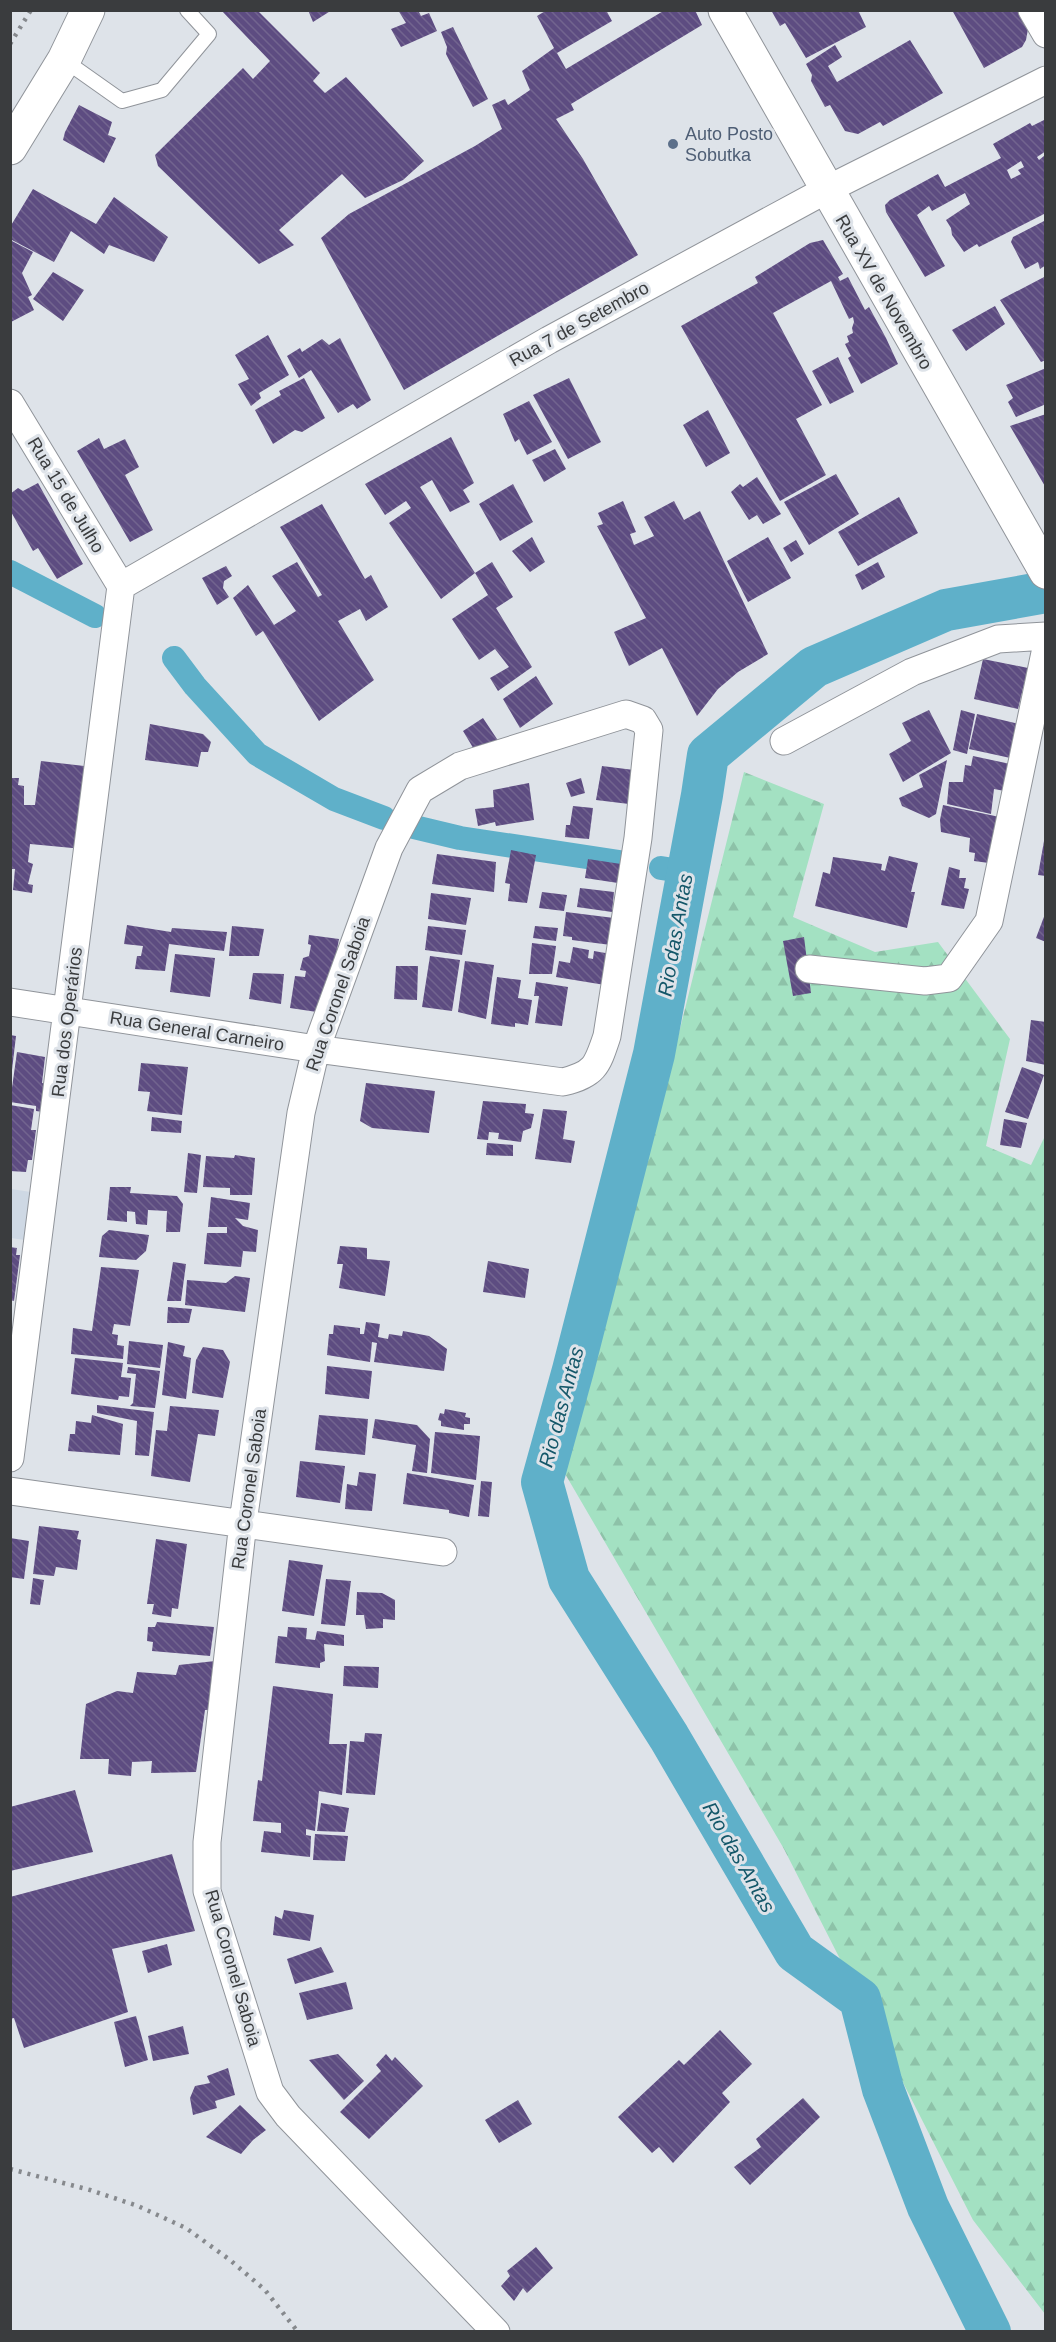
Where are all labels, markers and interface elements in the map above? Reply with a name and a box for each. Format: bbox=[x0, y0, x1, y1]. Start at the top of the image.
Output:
place label: Auto Posto Sobutka bbox=[685, 124, 773, 165]
marker: Auto Posto Sobutka bbox=[666, 137, 680, 151]
street label: Rua XV de Novembro bbox=[832, 211, 936, 373]
street label: Rua 7 de Setembro bbox=[506, 277, 652, 371]
street label: Rua 15 de Julho bbox=[24, 434, 108, 556]
water label: Rio das Antas bbox=[653, 872, 697, 998]
street label: Rua Coronel Saboia bbox=[302, 913, 374, 1074]
street label: Rua dos Operários bbox=[48, 946, 86, 1098]
street label: Rua General Carneiro bbox=[108, 1007, 286, 1055]
water label: Rio das Antas bbox=[534, 1344, 588, 1470]
street label: Rua Coronel Saboia bbox=[228, 1406, 270, 1571]
water label: Rio das Antas bbox=[699, 1798, 779, 1916]
street label: Rua Coronel Saboia bbox=[201, 1887, 265, 2050]

